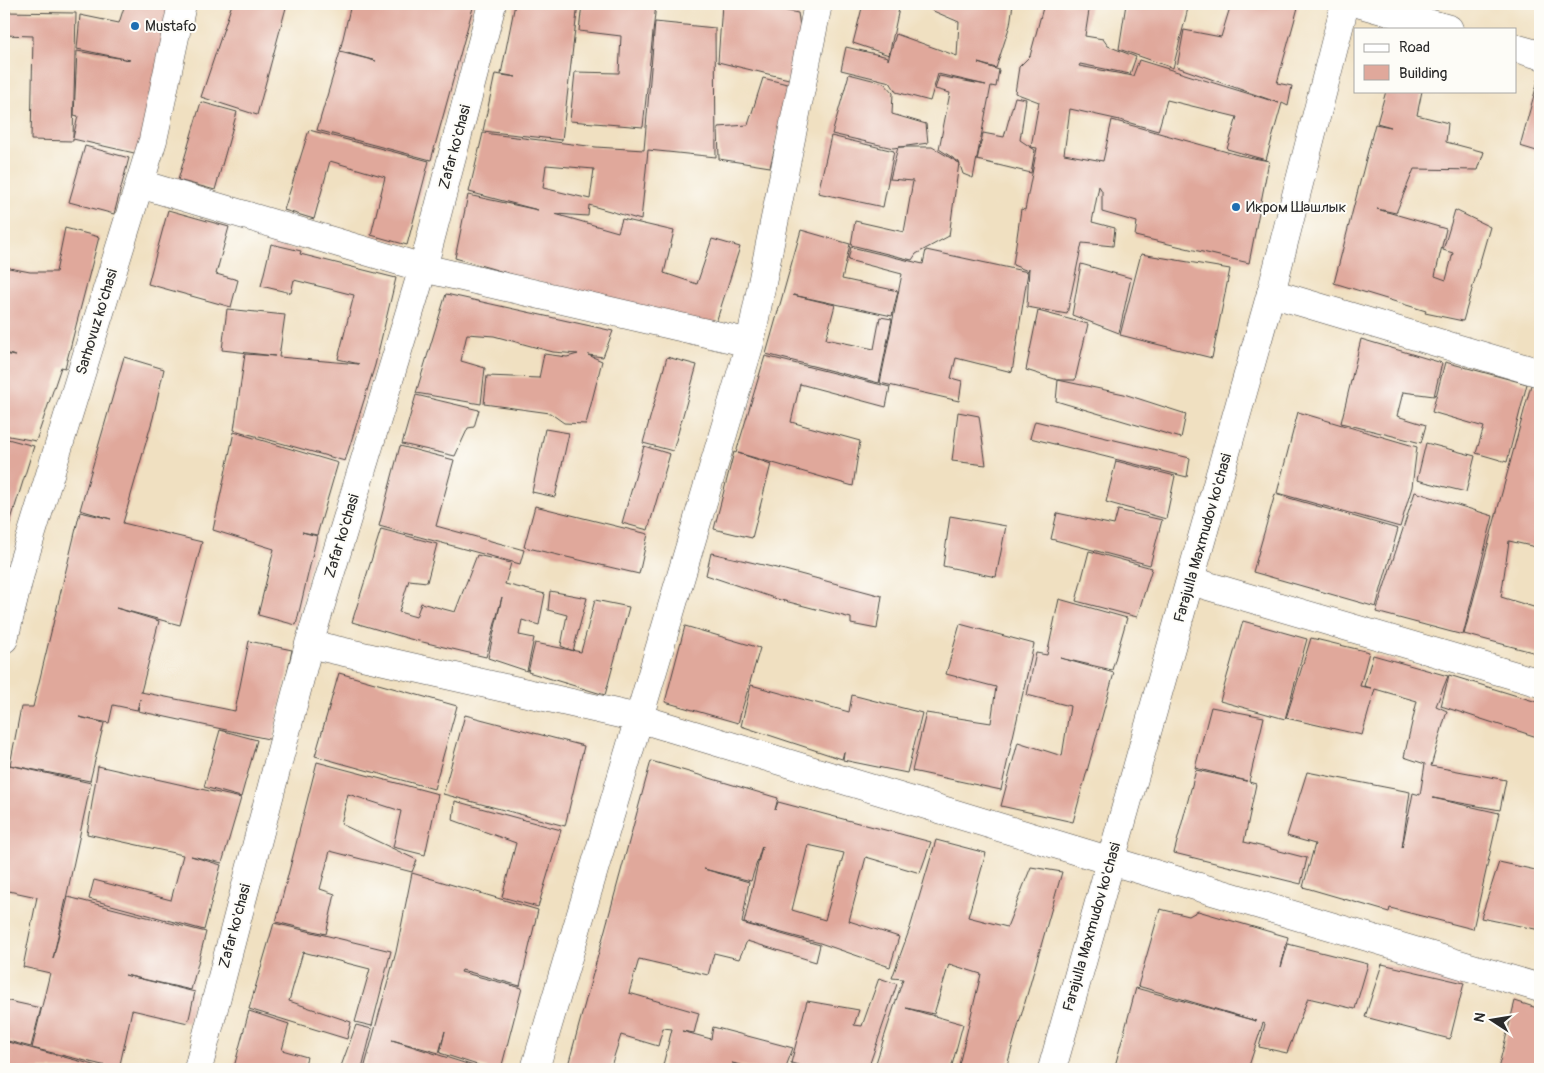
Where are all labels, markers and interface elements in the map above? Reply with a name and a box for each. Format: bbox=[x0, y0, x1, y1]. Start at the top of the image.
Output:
place label: Mustafo bbox=[145, 17, 196, 36]
marker: Mustafo bbox=[129, 20, 141, 32]
legend bbox=[1354, 28, 1516, 92]
text: Road bbox=[1399, 38, 1430, 57]
text: Building bbox=[1399, 64, 1447, 83]
street label: Zafar ko'chasi bbox=[435, 102, 475, 191]
place label: Икром Шашлык bbox=[1246, 198, 1346, 217]
marker: Икром Шашлык bbox=[1230, 201, 1242, 213]
street label: Sarhovuz ko'chasi bbox=[72, 266, 122, 377]
street label: Farajulla Maxmudov ko'chasi bbox=[1170, 451, 1236, 625]
street label: Zafar ko'chasi bbox=[320, 492, 364, 580]
street label: Farajulla Maxmudov ko'chasi bbox=[1059, 840, 1125, 1014]
street label: Zafar ko'chasi bbox=[215, 881, 255, 970]
north arrow bbox=[1466, 996, 1516, 1046]
text: N bbox=[1470, 1011, 1489, 1024]

